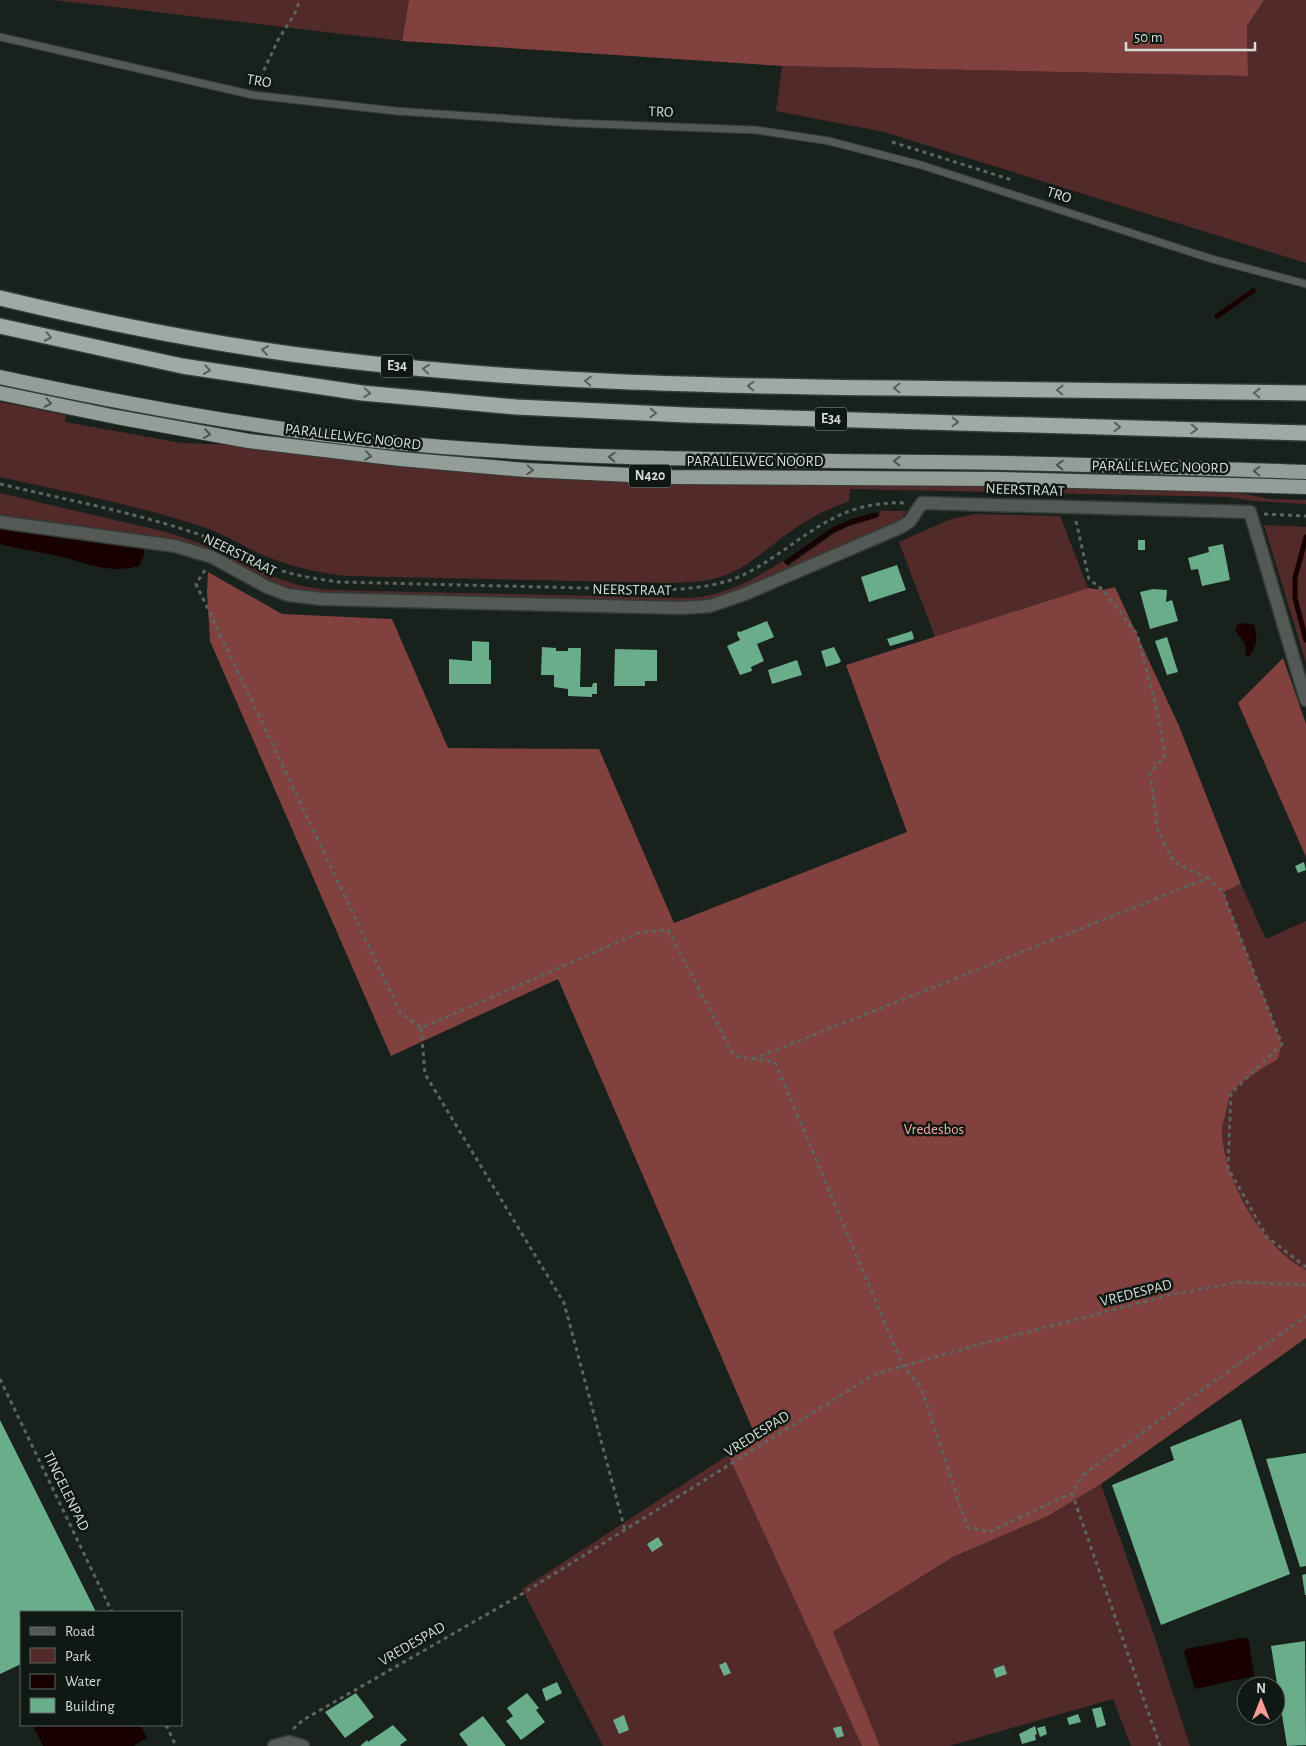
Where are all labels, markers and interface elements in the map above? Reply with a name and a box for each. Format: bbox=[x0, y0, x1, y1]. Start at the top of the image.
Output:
scale bar bbox=[1126, 20, 1255, 52]
text: 50 m bbox=[1134, 30, 1163, 45]
street label: TRO bbox=[245, 72, 273, 90]
street label: TRO bbox=[648, 104, 674, 120]
street label: TRO bbox=[1045, 184, 1073, 206]
one-way arrow bbox=[43, 331, 52, 342]
one-way arrow bbox=[260, 345, 268, 356]
road number: E34 bbox=[381, 354, 413, 378]
one-way arrow bbox=[202, 364, 211, 374]
one-way arrow bbox=[422, 364, 430, 375]
one-way arrow bbox=[584, 375, 592, 386]
one-way arrow bbox=[746, 380, 754, 391]
one-way arrow bbox=[893, 383, 901, 393]
one-way arrow bbox=[1056, 385, 1064, 395]
one-way arrow bbox=[364, 387, 372, 398]
one-way arrow bbox=[1253, 387, 1261, 398]
one-way arrow bbox=[43, 397, 52, 408]
one-way arrow bbox=[649, 408, 657, 419]
road number: E34 bbox=[815, 408, 847, 430]
one-way arrow bbox=[951, 417, 959, 428]
street label: PARALLELWEG NOORD bbox=[284, 421, 422, 453]
one-way arrow bbox=[1114, 422, 1122, 432]
one-way arrow bbox=[1190, 424, 1198, 434]
one-way arrow bbox=[203, 428, 212, 438]
one-way arrow bbox=[365, 450, 373, 461]
one-way arrow bbox=[608, 451, 616, 462]
street label: PARALLELWEG NOORD bbox=[687, 454, 824, 469]
one-way arrow bbox=[893, 456, 901, 467]
street label: PARALLELWEG NOORD bbox=[1091, 458, 1229, 476]
one-way arrow bbox=[1056, 460, 1064, 470]
road number: N420 bbox=[629, 464, 671, 488]
one-way arrow bbox=[526, 465, 534, 476]
one-way arrow bbox=[1253, 465, 1261, 476]
street label: NEERSTRAAT bbox=[985, 481, 1066, 499]
street label: NEERSTRAAT bbox=[201, 531, 280, 579]
street label: NEERSTRAAT bbox=[592, 582, 672, 598]
park label: Vredesbos bbox=[904, 1122, 964, 1137]
street label: VREDESPAD bbox=[1099, 1277, 1174, 1309]
street label: VREDESPAD bbox=[722, 1408, 792, 1460]
street label: TINGELENPAD bbox=[40, 1449, 92, 1534]
legend bbox=[20, 1611, 182, 1726]
street label: VREDESPAD bbox=[376, 1619, 448, 1669]
text: Road bbox=[65, 1624, 95, 1639]
text: Park bbox=[65, 1649, 91, 1664]
text: Water bbox=[65, 1674, 101, 1689]
north arrow bbox=[1236, 1676, 1286, 1726]
text: N bbox=[1256, 1682, 1266, 1696]
text: Building bbox=[65, 1699, 115, 1714]

